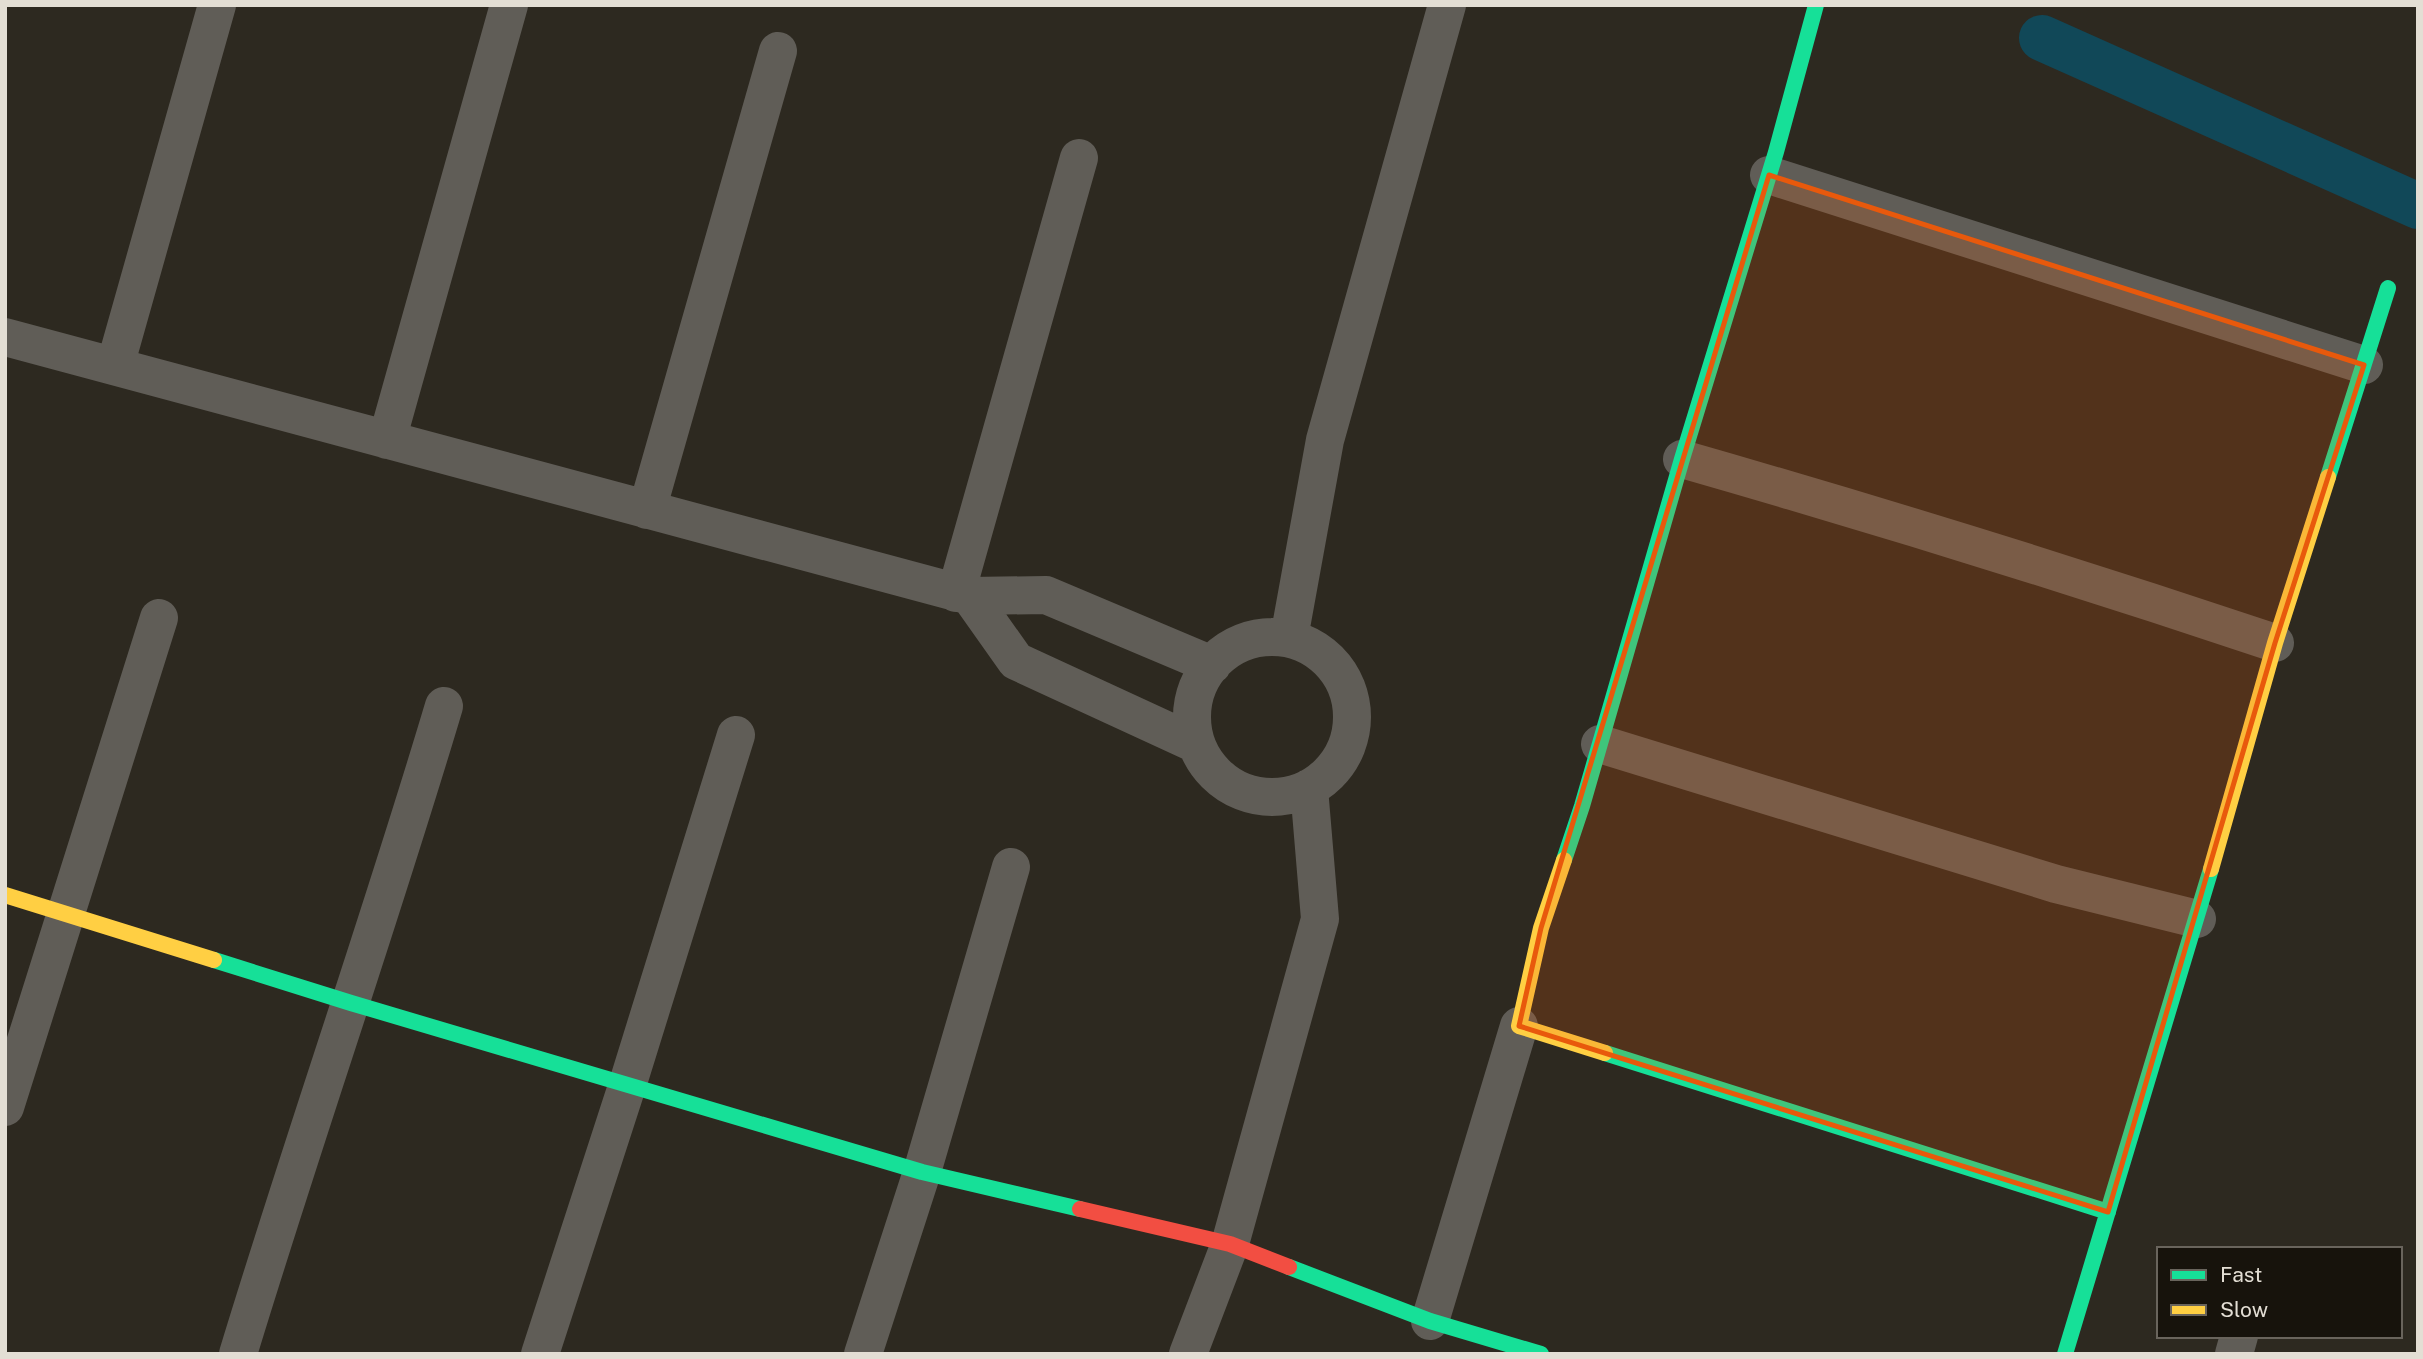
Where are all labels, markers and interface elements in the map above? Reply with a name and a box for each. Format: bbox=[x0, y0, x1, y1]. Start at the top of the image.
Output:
legend bbox=[2157, 1247, 2402, 1338]
text: Fast bbox=[2220, 1262, 2262, 1287]
text: Slow bbox=[2220, 1297, 2268, 1322]

